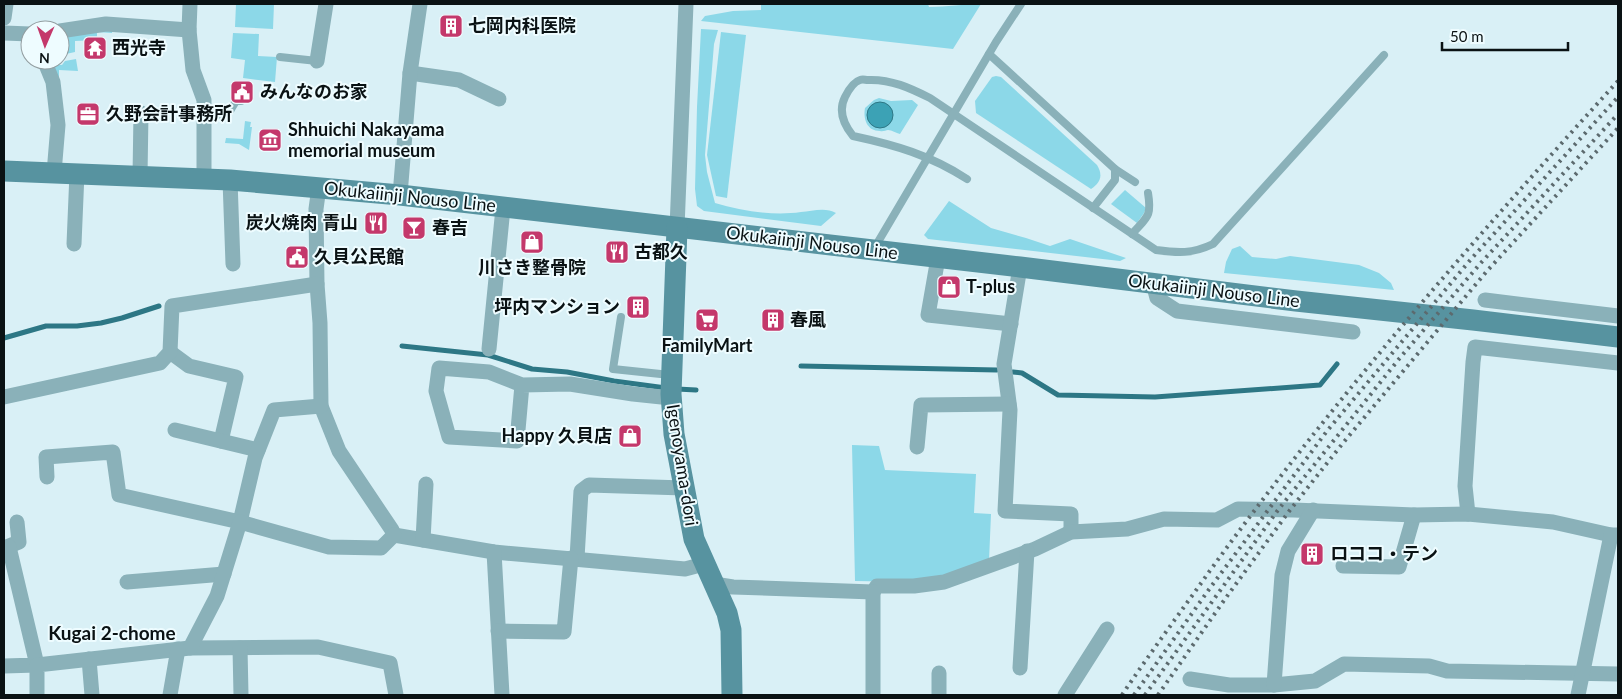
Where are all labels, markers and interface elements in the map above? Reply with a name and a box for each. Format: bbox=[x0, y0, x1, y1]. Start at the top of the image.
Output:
building icon: 七岡内科医院 bbox=[438, 13, 464, 39]
place label: 七岡内科医院 bbox=[468, 14, 576, 36]
north arrow bbox=[20, 20, 70, 70]
scale bar bbox=[1442, 20, 1568, 52]
text: 50 m bbox=[1450, 27, 1484, 45]
temple icon: 西光寺 bbox=[82, 35, 108, 61]
place label: 西光寺 bbox=[112, 36, 166, 58]
text: N bbox=[39, 50, 50, 67]
public building icon: みんなのお家 bbox=[229, 79, 255, 105]
place label: みんなのお家 bbox=[260, 80, 368, 102]
office icon: 久野会計事務所 bbox=[75, 101, 101, 127]
place label: 久野会計事務所 bbox=[106, 102, 232, 124]
place label: Shhuichi Nakayama memorial museum bbox=[288, 118, 444, 161]
museum icon: Shhuichi Nakayama memorial museum bbox=[257, 127, 283, 153]
street label: Okukaiinji Nouso Line bbox=[323, 176, 497, 216]
restaurant icon: 炭火焼肉 青山 bbox=[363, 210, 389, 236]
place label: 炭火焼肉 青山 bbox=[246, 211, 358, 233]
bar icon: 春吉 bbox=[401, 215, 427, 241]
place label: 春吉 bbox=[432, 216, 468, 238]
street label: Okukaiinji Nouso Line bbox=[725, 221, 899, 263]
shop icon: 川さき整骨院 bbox=[519, 229, 545, 255]
restaurant icon: 古都久 bbox=[604, 239, 630, 265]
place label: 古都久 bbox=[634, 240, 688, 262]
public building icon: 久貝公民館 bbox=[284, 244, 310, 270]
place label: 久貝公民館 bbox=[314, 245, 404, 267]
place label: 川さき整骨院 bbox=[478, 256, 586, 278]
street label: Okukaiinji Nouso Line bbox=[1127, 269, 1301, 311]
shop icon: T-plus bbox=[936, 274, 962, 300]
place label: T-plus bbox=[966, 275, 1015, 297]
building icon: 坪内マンション bbox=[625, 294, 651, 320]
place label: 坪内マンション bbox=[494, 295, 620, 317]
supermarket icon: FamilyMart bbox=[694, 307, 720, 333]
building icon: 春風 bbox=[760, 307, 786, 333]
place label: 春風 bbox=[790, 308, 826, 330]
place label: FamilyMart bbox=[662, 334, 753, 356]
street label: Igenoyama-dori bbox=[662, 402, 703, 527]
shop icon: Happy 久貝店 bbox=[617, 423, 643, 449]
place label: Happy 久貝店 bbox=[502, 424, 612, 446]
building icon: ロココ・テン bbox=[1299, 541, 1325, 567]
place label: ロココ・テン bbox=[1330, 542, 1438, 564]
district label: Kugai 2-chome bbox=[48, 621, 176, 644]

